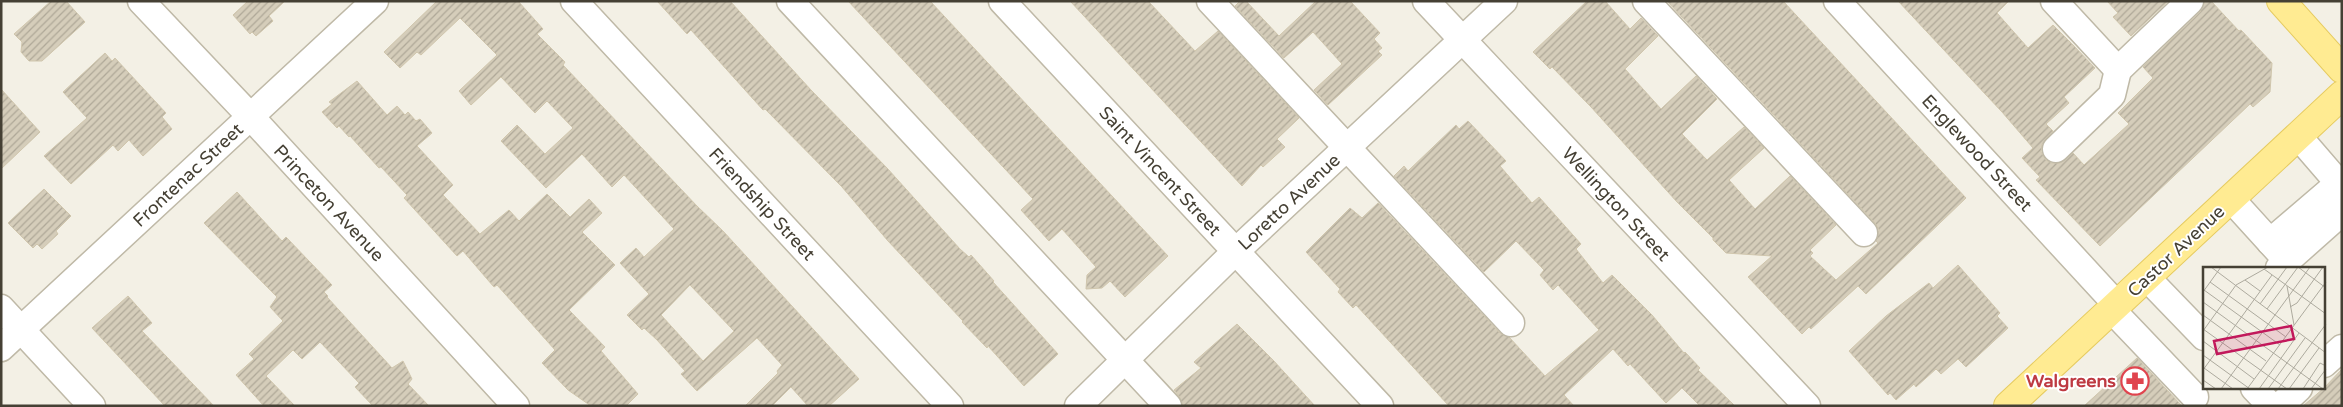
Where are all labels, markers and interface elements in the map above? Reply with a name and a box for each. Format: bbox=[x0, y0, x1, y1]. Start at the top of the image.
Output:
street label: Englewood Street bbox=[1917, 90, 2037, 216]
street label: Saint Vincent Street bbox=[1094, 102, 1226, 240]
street label: Frontenac Street bbox=[128, 118, 248, 232]
street label: Princeton Avenue bbox=[269, 140, 389, 266]
street label: Wellington Street bbox=[1557, 142, 1675, 266]
street label: Friendship Street bbox=[704, 143, 820, 265]
street label: Loretto Avenue bbox=[1233, 149, 1345, 255]
street label: Castor Avenue bbox=[2123, 200, 2229, 302]
inset map bbox=[2203, 267, 2326, 390]
pharmacy icon: Walgreens bbox=[2120, 366, 2150, 396]
place label: Walgreens bbox=[2026, 370, 2116, 392]

